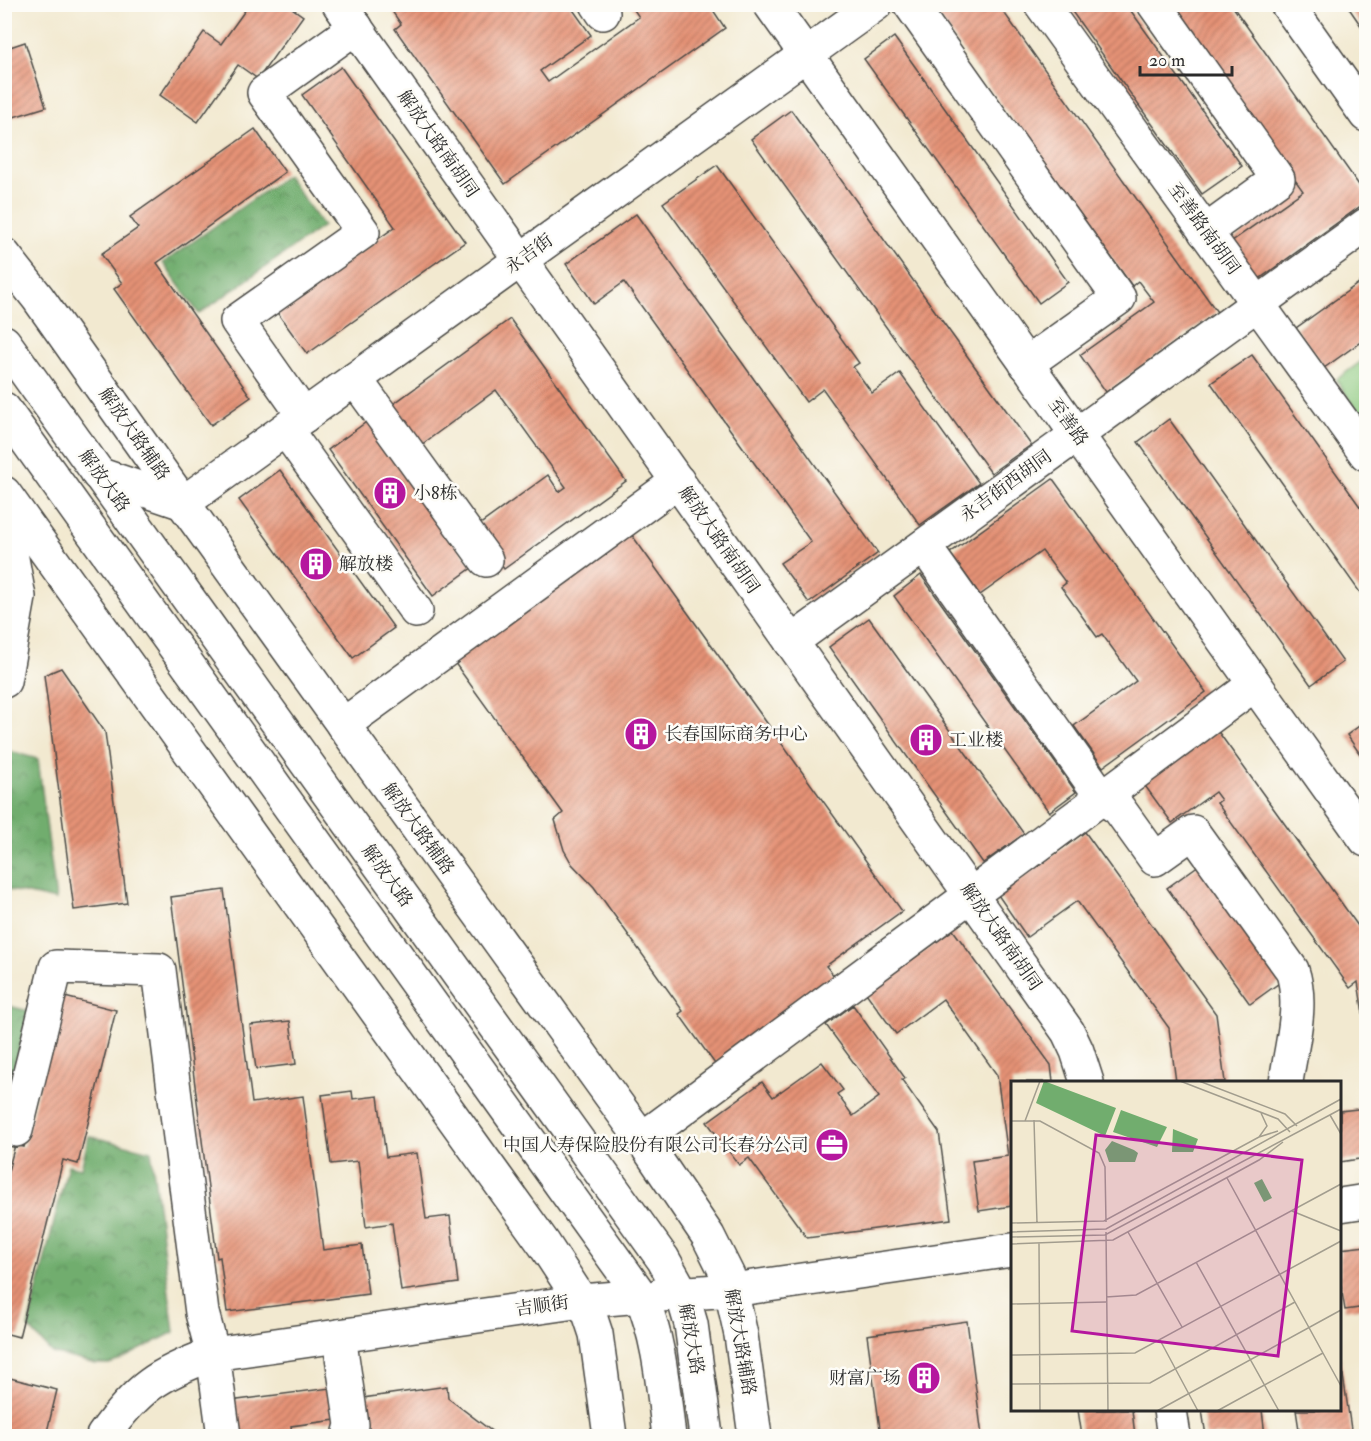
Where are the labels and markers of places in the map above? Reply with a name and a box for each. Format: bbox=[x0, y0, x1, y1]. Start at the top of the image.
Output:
building icon: 小8栋 bbox=[372, 475, 408, 511]
place label: 小8栋 bbox=[413, 482, 457, 505]
building icon: 解放楼 bbox=[298, 546, 334, 582]
place label: 解放楼 bbox=[339, 553, 393, 576]
building icon: 长春国际商务中心 bbox=[623, 716, 659, 752]
building icon: 工业楼 bbox=[908, 722, 944, 758]
place label: 长春国际商务中心 bbox=[664, 723, 808, 746]
place label: 工业楼 bbox=[949, 729, 1003, 752]
office icon: 中国人寿保险股份有限公司长春分公司 bbox=[814, 1127, 850, 1163]
place label: 中国人寿保险股份有限公司长春分公司 bbox=[503, 1134, 809, 1157]
building icon: 财富广场 bbox=[906, 1360, 942, 1396]
place label: 财富广场 bbox=[829, 1367, 901, 1390]

